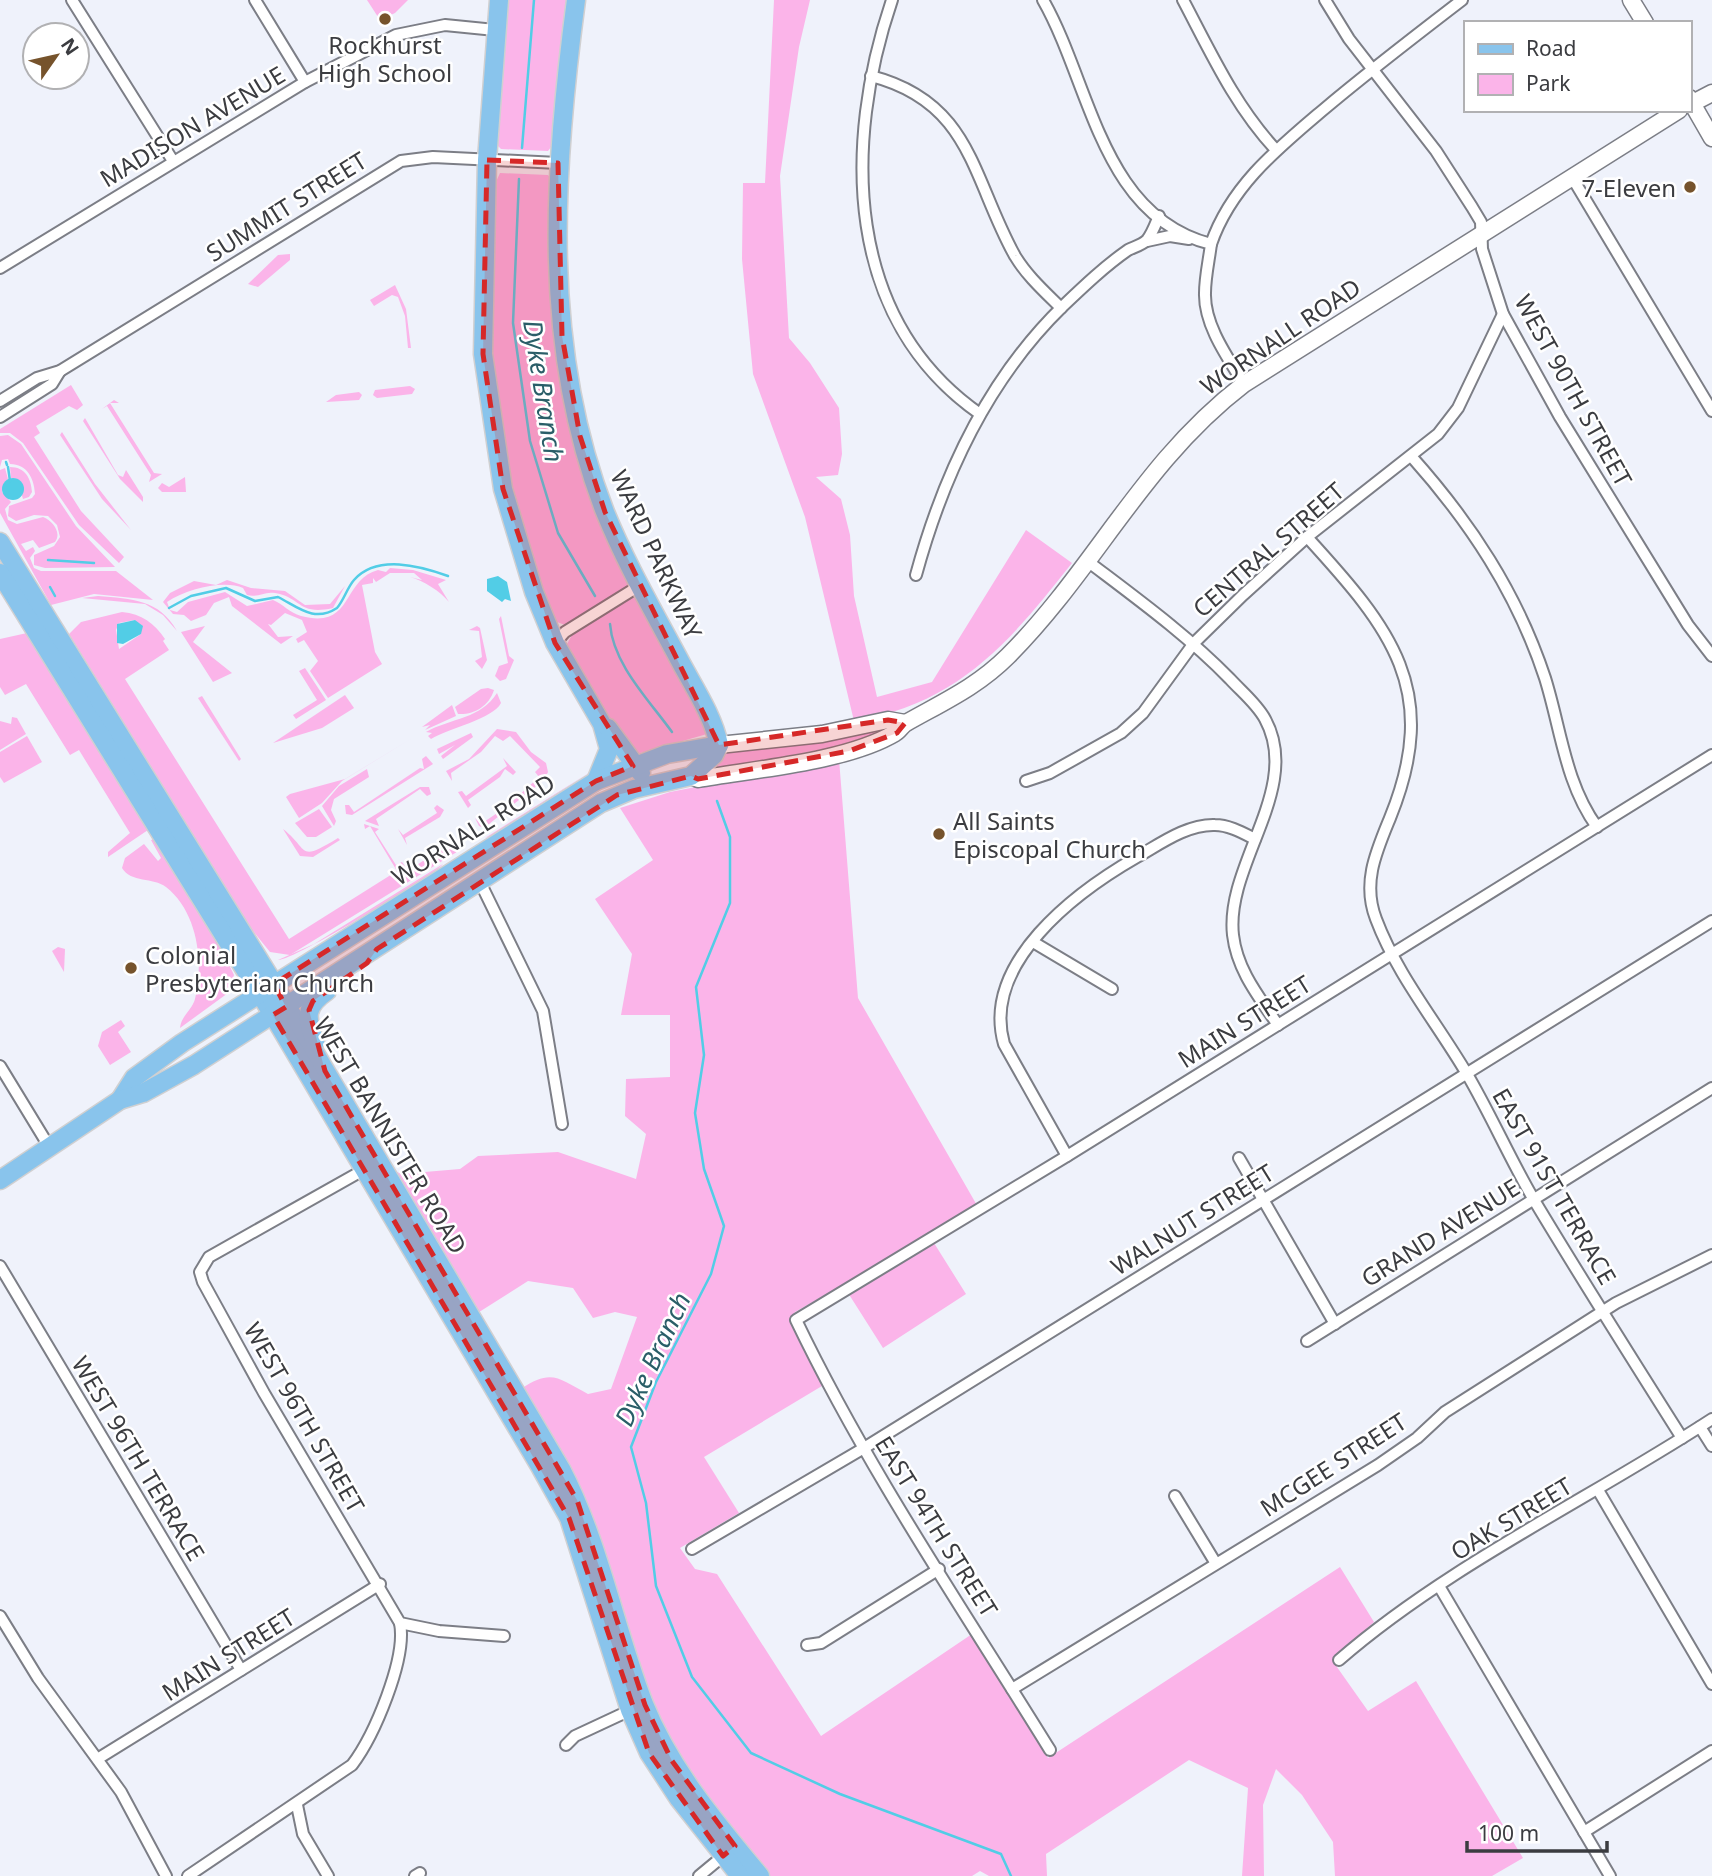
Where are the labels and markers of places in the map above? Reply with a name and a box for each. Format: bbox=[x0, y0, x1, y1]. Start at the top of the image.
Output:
marker: Rockhurst High School bbox=[377, 11, 393, 27]
place label: Rockhurst High School bbox=[318, 28, 452, 89]
place label: 7-Eleven bbox=[1581, 171, 1676, 204]
marker: 7-Eleven bbox=[1682, 179, 1698, 195]
place label: All Saints Episcopal Church bbox=[953, 804, 1146, 865]
marker: All Saints Episcopal Church bbox=[931, 826, 947, 842]
place label: Colonial Presbyterian Church bbox=[145, 938, 374, 999]
marker: Colonial Presbyterian Church bbox=[123, 960, 139, 976]

